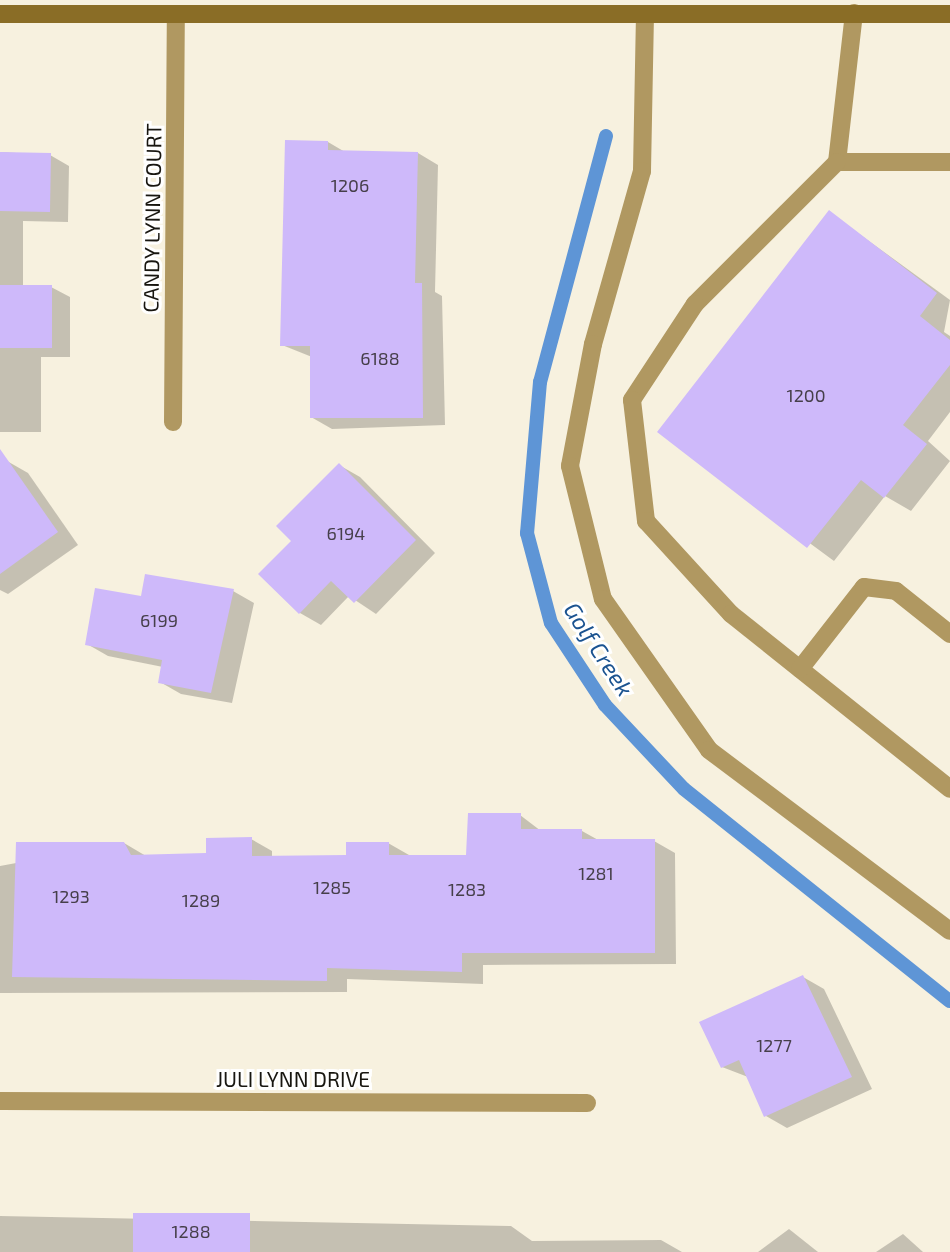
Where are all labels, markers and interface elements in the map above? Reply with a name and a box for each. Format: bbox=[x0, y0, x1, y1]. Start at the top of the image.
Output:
street label: CANDY LYNN COURT bbox=[138, 123, 166, 313]
house number: 1206 bbox=[331, 174, 369, 196]
house number: 6188 bbox=[360, 347, 400, 369]
house number: 1200 bbox=[787, 384, 825, 406]
house number: 6194 bbox=[327, 522, 365, 544]
water label: Golf Creek bbox=[558, 597, 640, 701]
house number: 6199 bbox=[140, 609, 178, 631]
house number: 1281 bbox=[578, 862, 614, 884]
house number: 1285 bbox=[313, 876, 351, 898]
house number: 1283 bbox=[448, 878, 486, 900]
house number: 1293 bbox=[52, 885, 90, 907]
house number: 1289 bbox=[182, 889, 220, 911]
house number: 1277 bbox=[756, 1034, 792, 1056]
street label: JULI LYNN DRIVE bbox=[216, 1066, 370, 1092]
house number: 1288 bbox=[171, 1220, 211, 1242]

